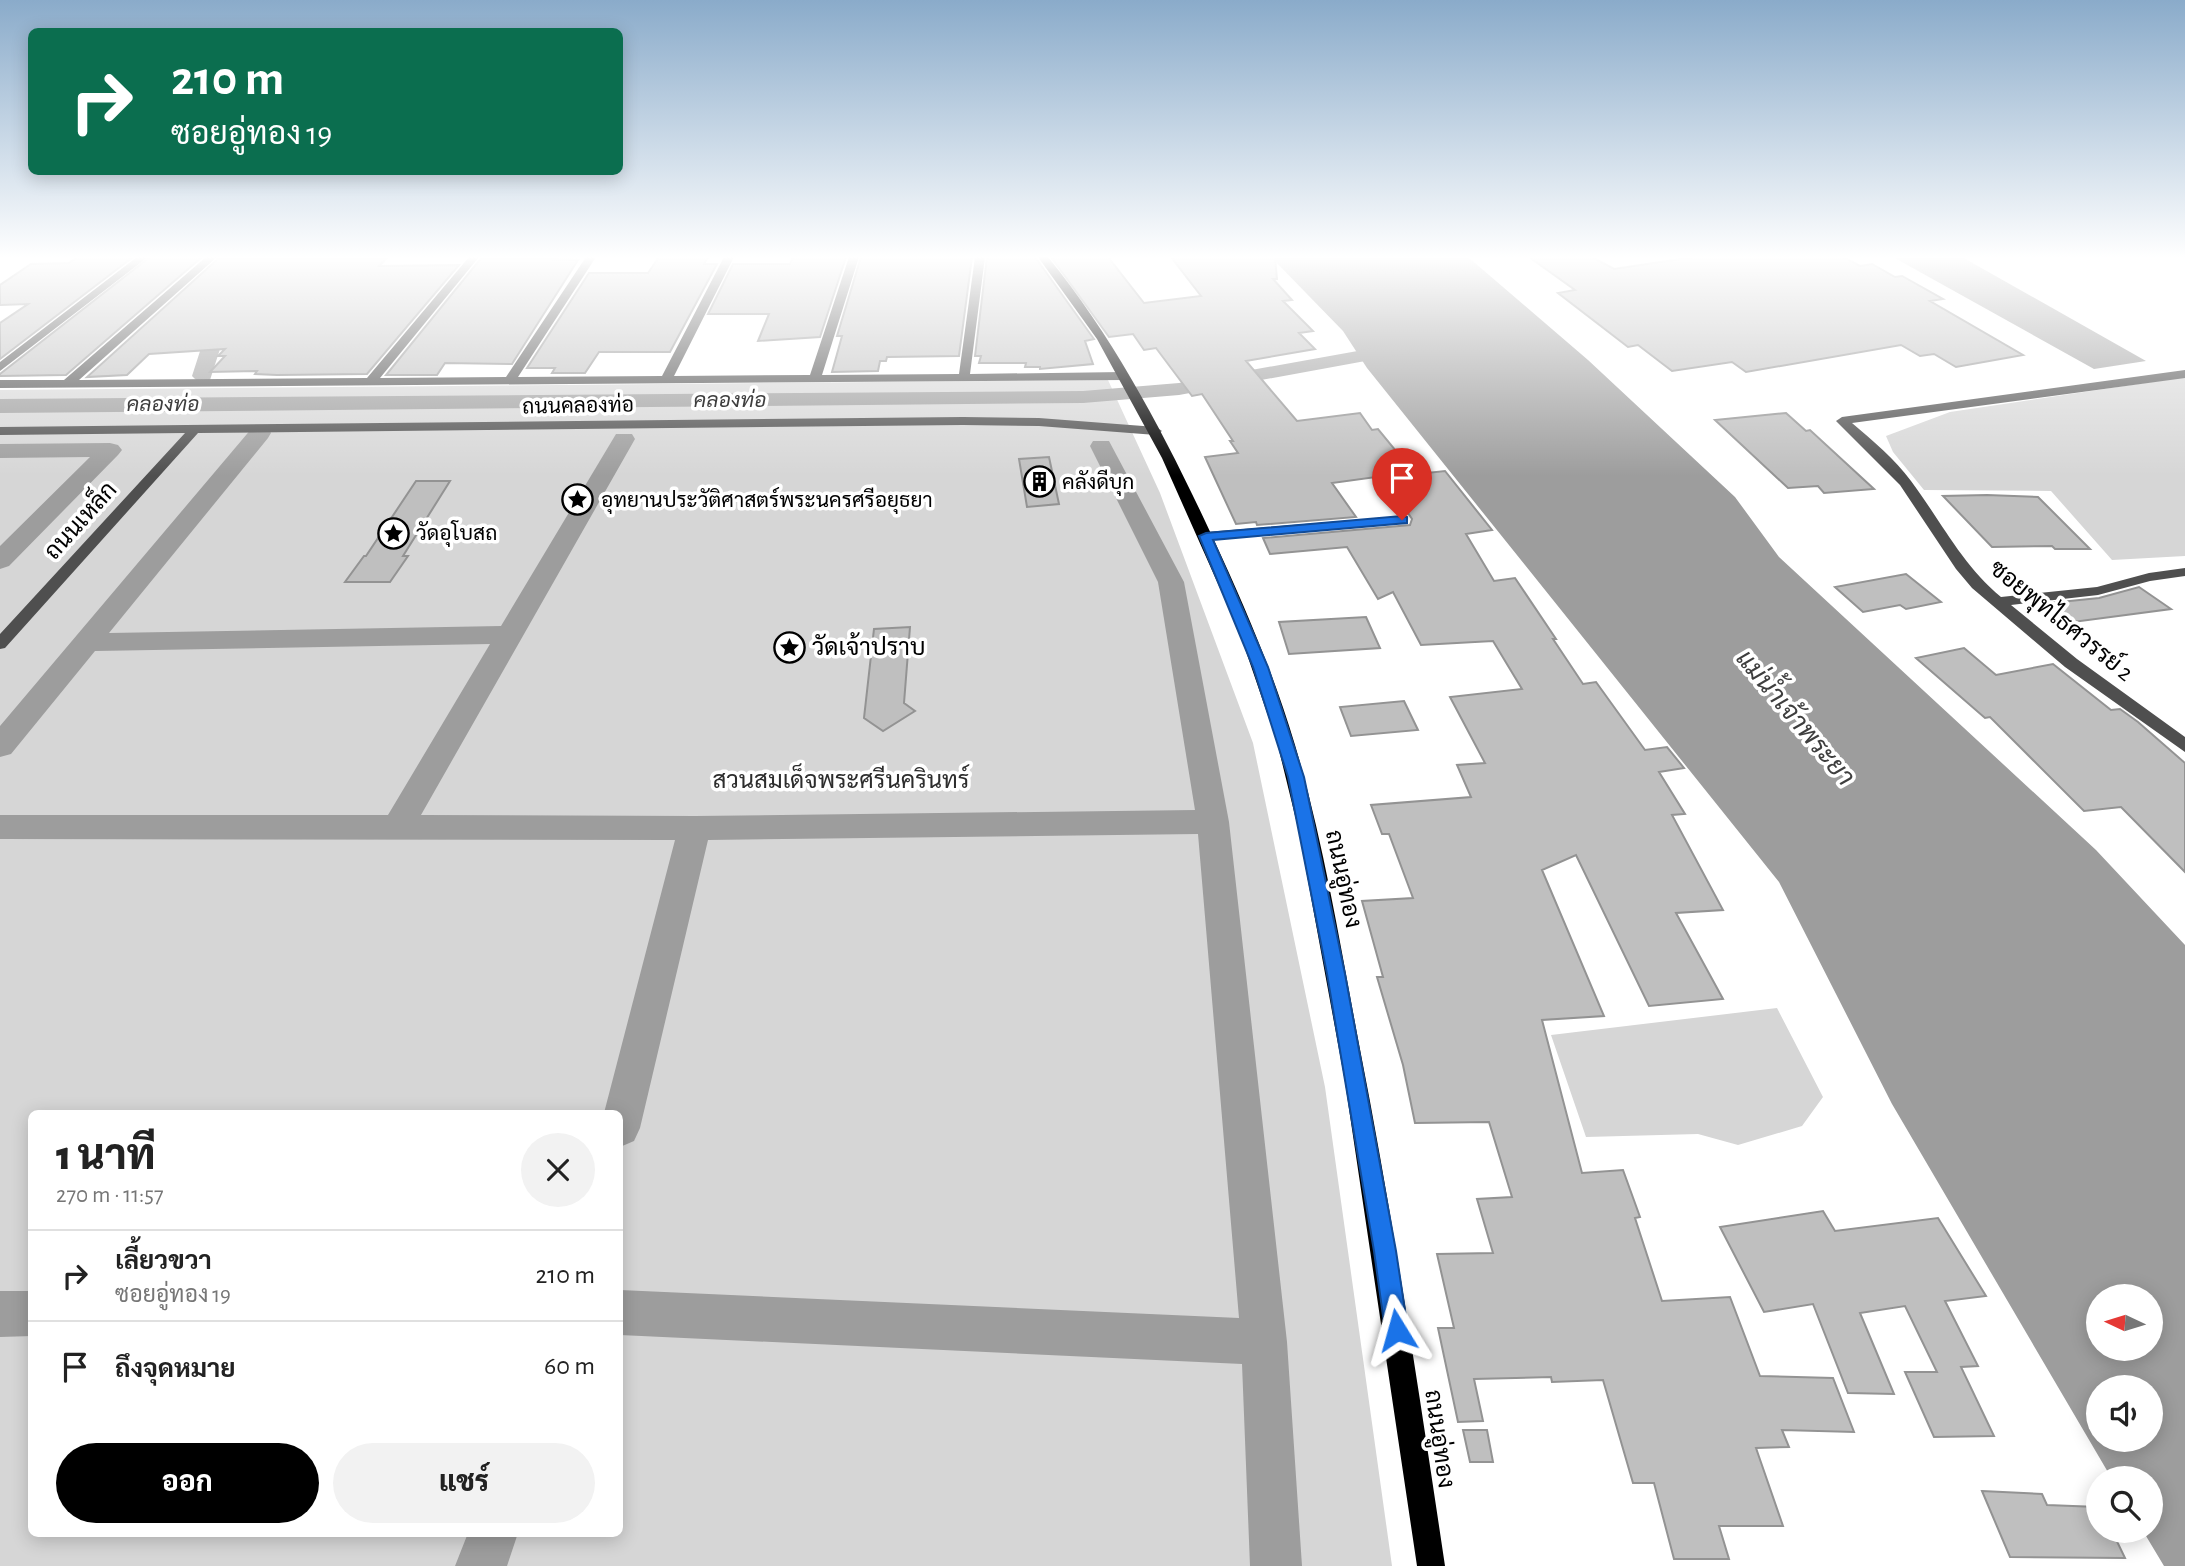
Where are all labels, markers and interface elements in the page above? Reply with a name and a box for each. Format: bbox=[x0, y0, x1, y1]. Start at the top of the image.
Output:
text: 210 m bbox=[171, 55, 284, 104]
icon: right bbox=[56, 56, 147, 147]
text: ซอยอู่ทอง 19 bbox=[171, 118, 332, 150]
water label: คลองท่อ bbox=[694, 388, 766, 411]
water label: คลองท่อ bbox=[127, 392, 199, 415]
street label: ถนนคลองท่อ bbox=[522, 393, 634, 417]
pin bbox=[1372, 448, 1432, 520]
icon: arrive bbox=[1383, 459, 1421, 497]
building icon: คลังดีบุก bbox=[1022, 465, 1056, 499]
place label: คลังดีบุก bbox=[1062, 469, 1134, 496]
street label: ถนนเหล็ก bbox=[36, 474, 122, 564]
place icon: อุทยานประวัติศาสตร์พระนครศรีอยุธยา bbox=[561, 483, 595, 517]
place label: อุทยานประวัติศาสตร์พระนครศรีอยุธยา bbox=[601, 486, 933, 514]
place icon: วัดอุโบสถ bbox=[376, 516, 410, 550]
place label: วัดอุโบสถ bbox=[416, 520, 497, 547]
street label: ซอยพุทไธศวรรย์ 2 bbox=[1983, 552, 2140, 688]
place icon: วัดเจ้าปราบ bbox=[772, 631, 806, 665]
place label: วัดเจ้าปราบ bbox=[812, 632, 925, 660]
water label: แม่น้ำเจ้าพระยา bbox=[1731, 640, 1866, 791]
park label: สวนสมเด็จพระศรีนครินทร์ bbox=[713, 763, 969, 793]
street label: ถนนอู่ทอง bbox=[1317, 827, 1368, 931]
button: close bbox=[521, 1133, 595, 1207]
text: 1 นาที bbox=[56, 1135, 156, 1177]
text: 270 m · 11:57 bbox=[56, 1184, 164, 1207]
text: เลี้ยวขวา bbox=[115, 1248, 212, 1274]
icon: right bbox=[56, 1257, 94, 1295]
text: 210 m bbox=[535, 1262, 595, 1288]
text: ซอยอู่ทอง 19 bbox=[115, 1284, 231, 1307]
north arrow bbox=[2086, 1284, 2163, 1362]
map controls bbox=[2086, 1284, 2163, 1543]
position arrow bbox=[1360, 1293, 1434, 1367]
icon: arrive bbox=[56, 1348, 94, 1386]
text: 60 m bbox=[544, 1353, 595, 1379]
text: ถึงจุดหมาย bbox=[115, 1356, 236, 1382]
button: sound bbox=[2086, 1375, 2163, 1452]
street label: ถนนอู่ทอง bbox=[1416, 1388, 1461, 1490]
button: ออก bbox=[56, 1443, 319, 1523]
button: แชร์ bbox=[333, 1443, 595, 1523]
button: search bbox=[2086, 1466, 2163, 1543]

